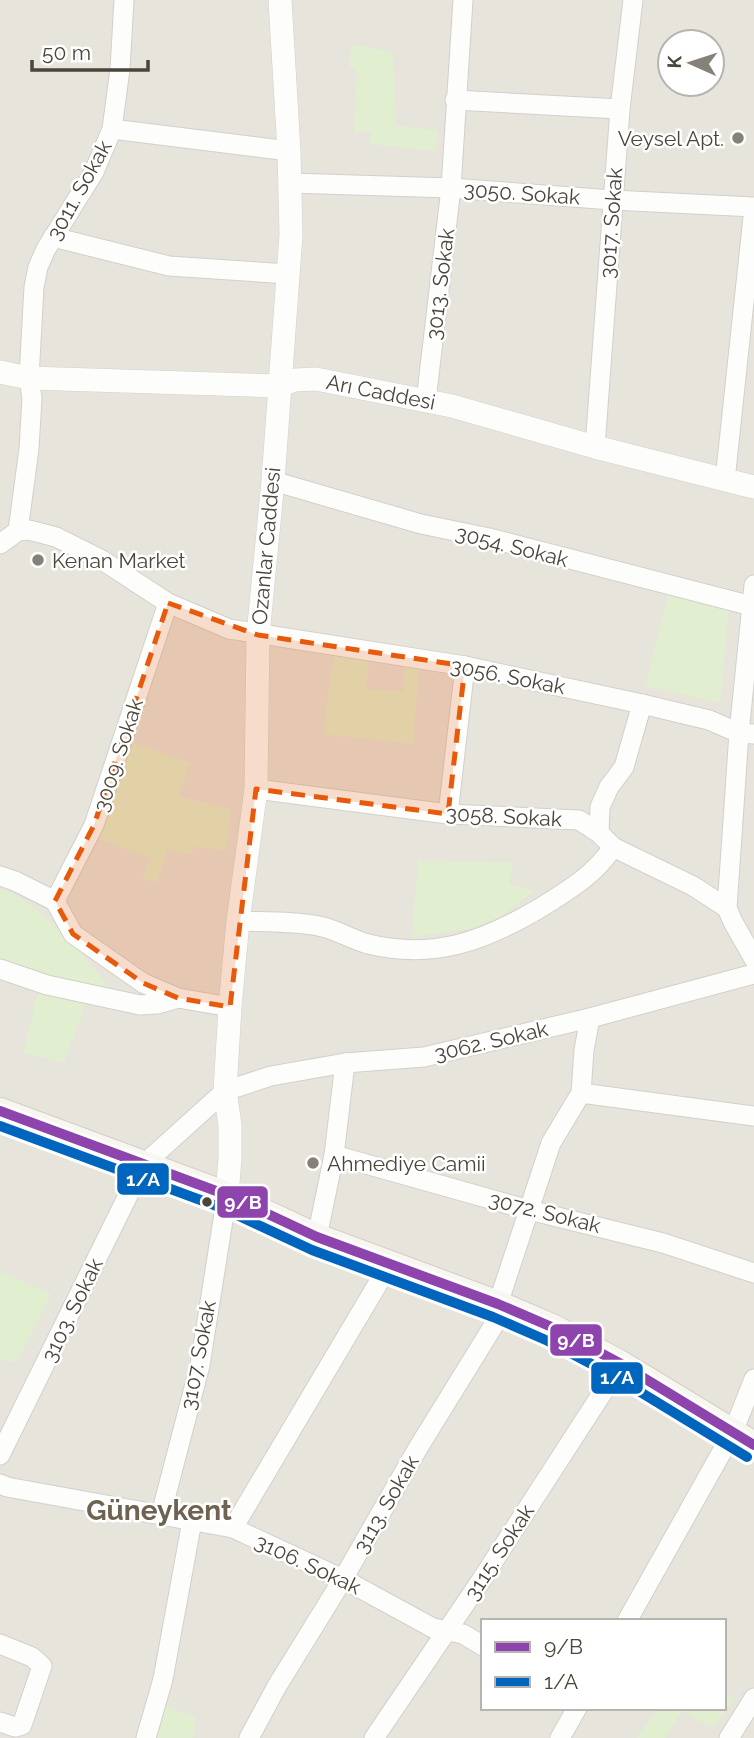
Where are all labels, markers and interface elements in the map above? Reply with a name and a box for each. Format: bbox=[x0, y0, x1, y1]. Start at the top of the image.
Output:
scale bar bbox=[32, 28, 147, 72]
north arrow bbox=[656, 28, 726, 98]
text: 50 m bbox=[42, 40, 91, 65]
text: K bbox=[663, 55, 685, 69]
place label: Veysel Apt. bbox=[618, 126, 724, 151]
marker: Veysel Apt. bbox=[730, 130, 746, 146]
street label: 3011. Sokak bbox=[41, 136, 117, 244]
street label: 3017. Sokak bbox=[595, 167, 627, 279]
street label: 3050. Sokak bbox=[463, 176, 581, 210]
street label: 3013. Sokak bbox=[421, 227, 459, 341]
street label: Arı Caddesi bbox=[324, 369, 438, 415]
street label: Ozanlar Caddesi bbox=[247, 466, 285, 626]
street label: 3054. Sokak bbox=[453, 520, 571, 572]
place label: Kenan Market bbox=[52, 548, 185, 573]
marker: Kenan Market bbox=[30, 552, 46, 568]
street label: 3056. Sokak bbox=[448, 653, 568, 699]
street label: 3009. Sokak bbox=[88, 695, 148, 815]
street label: 3058. Sokak bbox=[445, 800, 563, 832]
street label: 3062. Sokak bbox=[432, 1016, 550, 1066]
place label: Ahmediye Camii bbox=[327, 1151, 486, 1176]
marker: Ahmediye Camii bbox=[305, 1155, 321, 1171]
line badge: 1/A bbox=[116, 1162, 170, 1196]
text: 1/A bbox=[126, 1168, 160, 1190]
line badge: 9/B bbox=[216, 1185, 269, 1219]
street label: 3072. Sokak bbox=[487, 1186, 603, 1238]
text: 9/B bbox=[224, 1191, 262, 1213]
unlabelled marker bbox=[200, 1195, 214, 1209]
street label: 3103. Sokak bbox=[36, 1254, 108, 1366]
street label: 3107. Sokak bbox=[175, 1298, 221, 1412]
line badge: 9/B bbox=[549, 1323, 603, 1357]
text: 9/B bbox=[557, 1329, 595, 1351]
line badge: 1/A bbox=[590, 1361, 644, 1395]
text: 1/A bbox=[600, 1366, 634, 1388]
street label: 3113. Sokak bbox=[348, 1451, 424, 1557]
district label: Güneykent bbox=[86, 1494, 232, 1527]
street label: 3115. Sokak bbox=[459, 1500, 539, 1604]
street label: 3106. Sokak bbox=[251, 1529, 365, 1599]
legend bbox=[481, 1619, 726, 1710]
text: 9/B bbox=[544, 1634, 583, 1659]
text: 1/A bbox=[544, 1669, 578, 1694]

